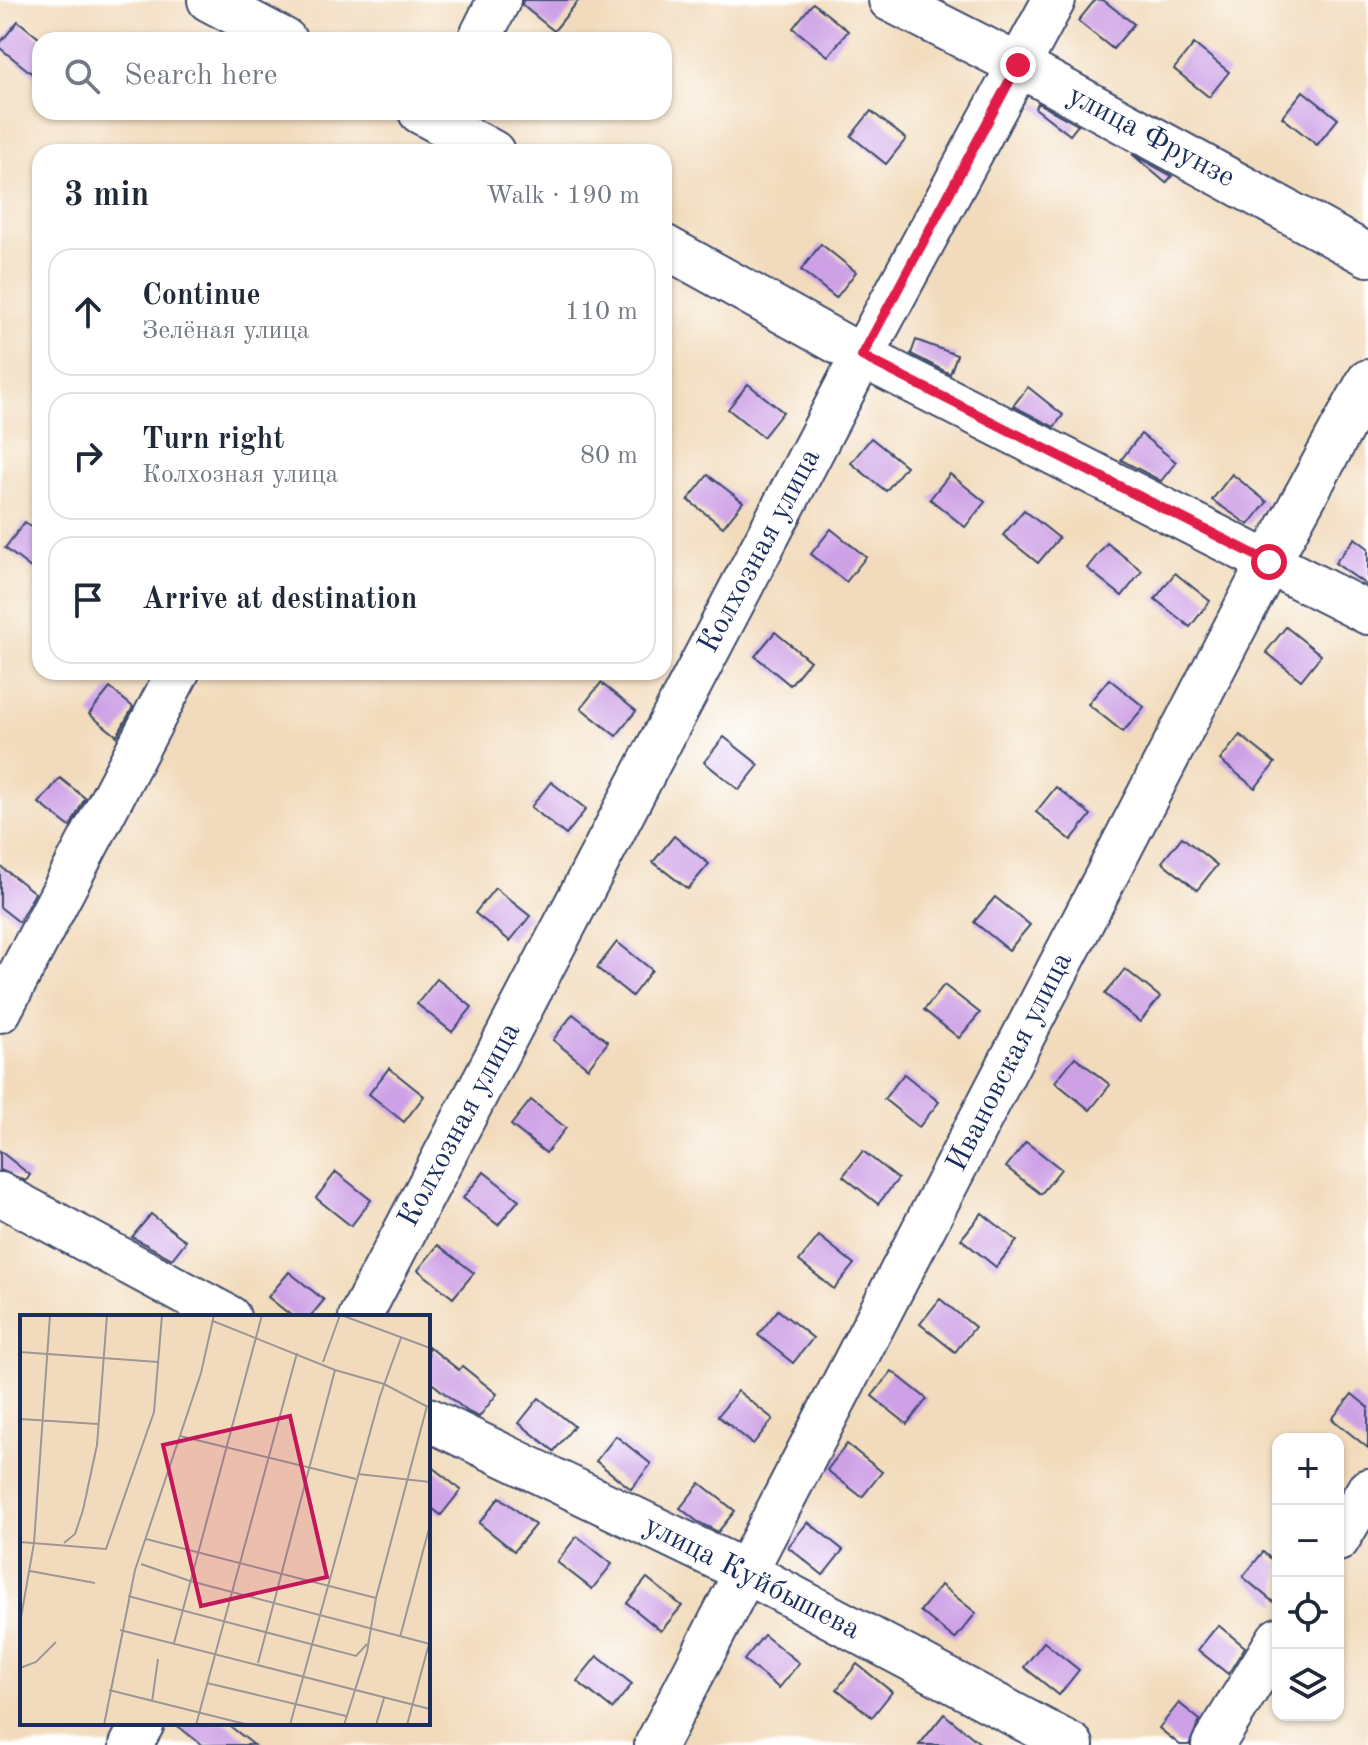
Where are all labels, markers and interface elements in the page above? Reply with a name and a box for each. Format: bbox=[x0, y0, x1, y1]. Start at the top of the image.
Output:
search box bbox=[32, 32, 672, 120]
route end bbox=[1000, 47, 1036, 83]
icon: search bbox=[60, 54, 104, 98]
text: Search here bbox=[124, 61, 278, 91]
street label: улица Фрунзе bbox=[1063, 80, 1239, 194]
text: 3 min bbox=[64, 179, 149, 213]
text: Walk · 190 m bbox=[486, 183, 640, 209]
text: Continue bbox=[142, 281, 261, 311]
icon: ahead bbox=[66, 290, 110, 334]
text: 110 m bbox=[565, 299, 638, 325]
text: Зелёная улица bbox=[142, 318, 310, 344]
text: Turn right bbox=[142, 425, 284, 455]
icon: right bbox=[66, 434, 110, 478]
text: 80 m bbox=[580, 443, 638, 469]
street label: Колхозная улица bbox=[694, 444, 827, 658]
text: Колхозная улица bbox=[142, 462, 338, 488]
route start bbox=[1251, 544, 1287, 580]
icon: arrive bbox=[66, 578, 110, 622]
text: Arrive at destination bbox=[142, 585, 417, 615]
street label: Ивановская улица bbox=[942, 947, 1078, 1177]
street label: Колхозная улица bbox=[394, 1018, 527, 1232]
inset map bbox=[20, 1315, 430, 1725]
map controls bbox=[1272, 1433, 1344, 1721]
button: + bbox=[1272, 1433, 1344, 1505]
button: − bbox=[1272, 1505, 1344, 1577]
street label: улица Куйбышева bbox=[639, 1511, 865, 1645]
button: locate bbox=[1272, 1577, 1344, 1649]
button: layers bbox=[1272, 1649, 1344, 1721]

